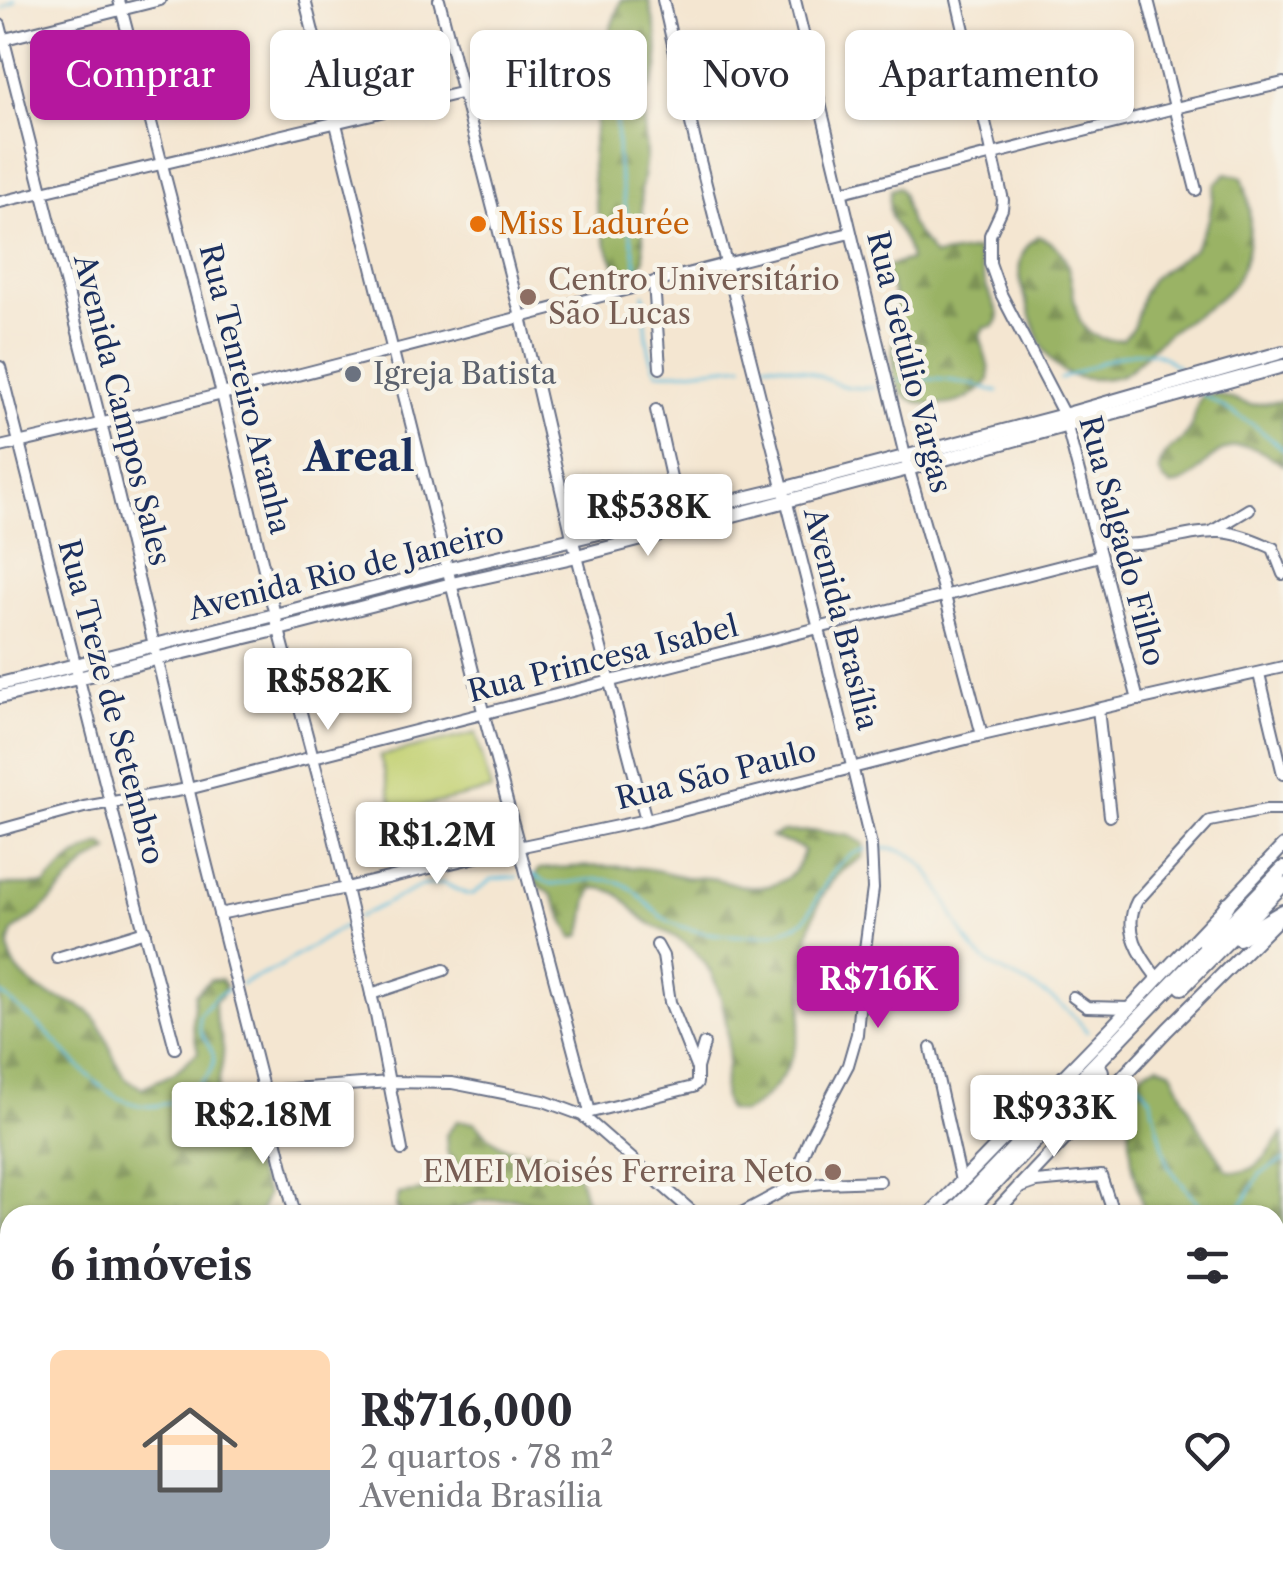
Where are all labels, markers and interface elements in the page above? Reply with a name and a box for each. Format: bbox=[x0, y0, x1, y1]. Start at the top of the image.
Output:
chip: Comprar bbox=[30, 30, 250, 120]
chip: Alugar bbox=[270, 30, 450, 120]
chip: Filtros bbox=[470, 30, 647, 120]
chip: Novo bbox=[667, 30, 825, 120]
chip: Apartamento bbox=[845, 30, 1134, 120]
place label: Miss Ladurée bbox=[498, 205, 690, 242]
marker: Miss Ladurée bbox=[467, 213, 489, 235]
street label: Rua Getúlio Vargas bbox=[859, 227, 960, 497]
street label: Rua Tenreiro Aranha bbox=[192, 240, 299, 538]
street label: Avenida Campos Sales bbox=[66, 249, 179, 569]
place label: Centro Universitário São Lucas bbox=[548, 261, 840, 332]
marker: Centro Universitário São Lucas bbox=[517, 286, 539, 308]
place label: Igreja Batista bbox=[373, 355, 557, 392]
marker: Igreja Batista bbox=[342, 363, 364, 385]
street label: Rua Salgado Filho bbox=[1071, 412, 1174, 670]
district label: Areal bbox=[302, 432, 415, 481]
pin: R$538K bbox=[567, 474, 729, 559]
text: R$538K bbox=[586, 487, 710, 526]
street label: Avenida Brasília bbox=[796, 503, 887, 734]
street label: Avenida Rio de Janeiro bbox=[183, 513, 508, 628]
street label: Rua Treze de Setembro bbox=[50, 535, 173, 868]
street label: Rua Princesa Isabel bbox=[464, 607, 742, 710]
pin: R$582K bbox=[247, 648, 409, 733]
text: R$582K bbox=[266, 661, 390, 700]
street label: Rua São Paulo bbox=[612, 732, 820, 817]
pin: R$1.2M bbox=[356, 802, 518, 887]
text: R$1.2M bbox=[378, 815, 496, 854]
pin: R$716K bbox=[797, 946, 959, 1031]
text: R$716K bbox=[819, 959, 937, 998]
pin: R$933K bbox=[973, 1075, 1135, 1160]
pin: R$2.18M bbox=[171, 1082, 355, 1167]
text: R$933K bbox=[992, 1088, 1116, 1127]
text: R$2.18M bbox=[194, 1095, 332, 1134]
place label: EMEI Moisés Ferreira Neto bbox=[422, 1153, 813, 1190]
marker: EMEI Moisés Ferreira Neto bbox=[822, 1161, 844, 1183]
icon: filters bbox=[1180, 1238, 1235, 1293]
text: 6 imóveis bbox=[50, 1239, 253, 1291]
text: R$716,000 bbox=[360, 1385, 573, 1437]
icon: home bbox=[130, 1390, 250, 1510]
icon: heart bbox=[1180, 1423, 1235, 1478]
text: 2 quartos · 78 m² bbox=[360, 1437, 613, 1476]
text: Avenida Brasília bbox=[360, 1476, 603, 1515]

